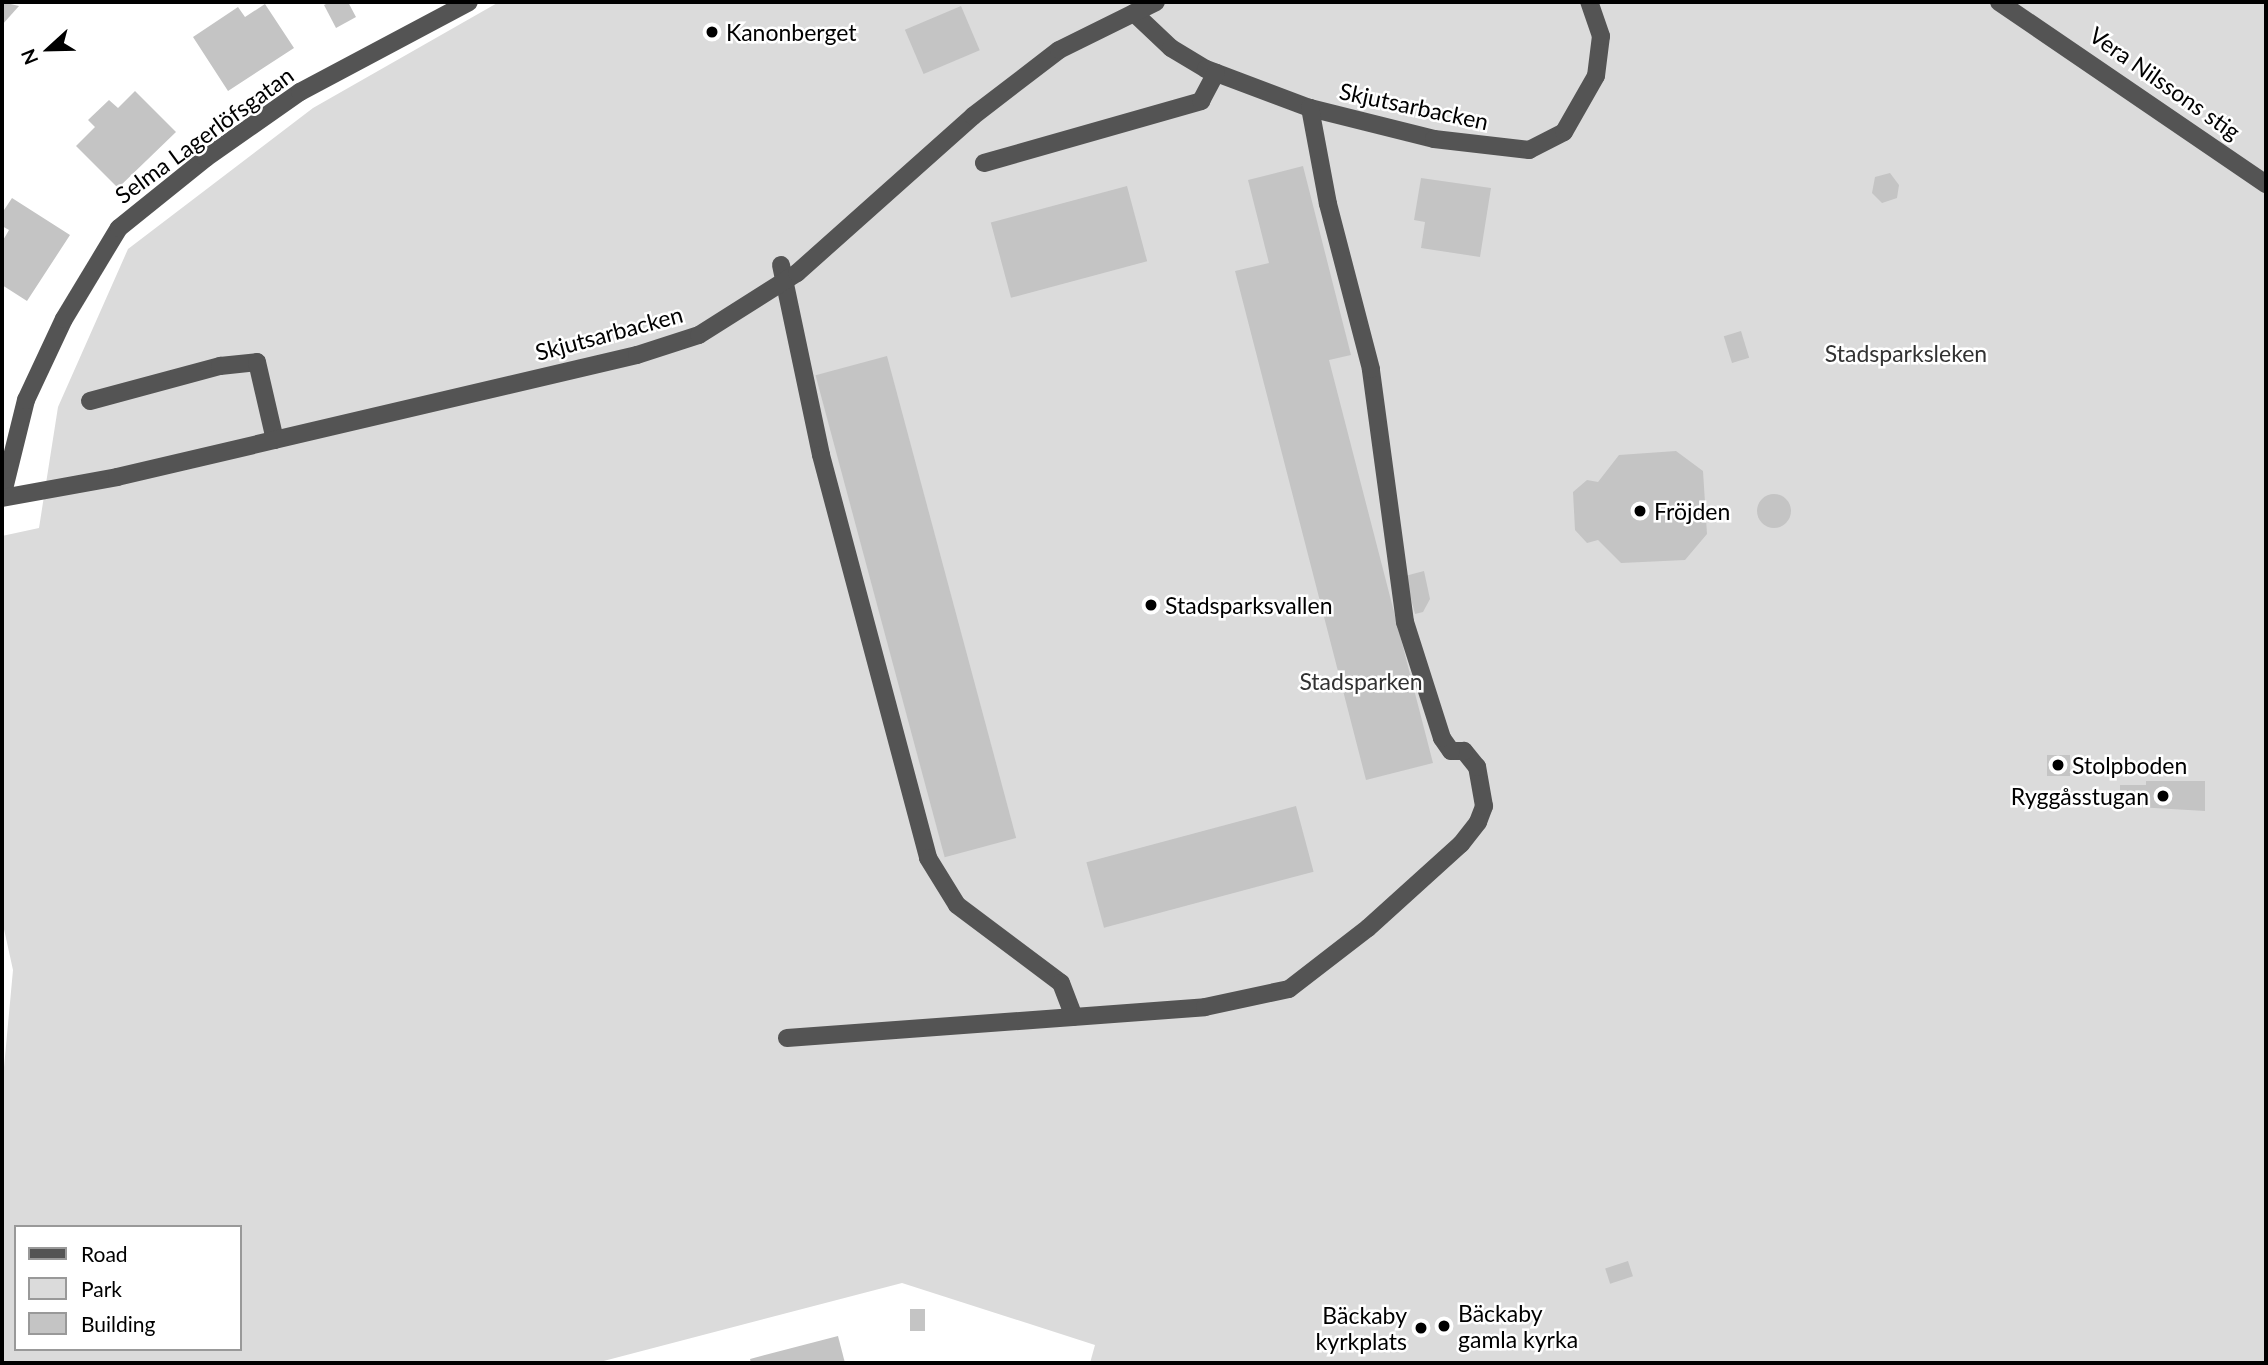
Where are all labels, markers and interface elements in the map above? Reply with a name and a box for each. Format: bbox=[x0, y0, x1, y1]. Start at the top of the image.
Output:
north arrow bbox=[14, 14, 84, 84]
place label: Kanonberget bbox=[726, 18, 857, 46]
street label: Vera Nilssons stig bbox=[2084, 21, 2246, 145]
marker: Kanonberget bbox=[704, 24, 720, 40]
text: N bbox=[16, 46, 42, 68]
street label: Selma Lagerlöfsgatan bbox=[109, 61, 299, 209]
street label: Skjutsarbacken bbox=[1337, 77, 1491, 135]
street label: Skjutsarbacken bbox=[532, 300, 686, 366]
park label: Stadsparksleken bbox=[1825, 339, 1987, 367]
place label: Fröjden bbox=[1654, 497, 1730, 525]
marker: Fröjden bbox=[1632, 503, 1648, 519]
place label: Stadsparksvallen bbox=[1165, 591, 1333, 619]
marker: Stadsparksvallen bbox=[1143, 597, 1159, 613]
park label: Stadsparken bbox=[1299, 667, 1423, 695]
place label: Stolpboden bbox=[2072, 751, 2187, 779]
marker: Stolpboden bbox=[2050, 757, 2066, 773]
place label: Ryggåsstugan bbox=[2011, 782, 2149, 810]
marker: Ryggåsstugan bbox=[2155, 788, 2171, 804]
legend bbox=[14, 1225, 242, 1351]
text: Road bbox=[81, 1241, 128, 1266]
text: Park bbox=[81, 1276, 122, 1301]
place label: Bäckaby gamla kyrka bbox=[1458, 1299, 1578, 1353]
place label: Bäckaby kyrkplats bbox=[1316, 1301, 1407, 1355]
text: Building bbox=[81, 1311, 156, 1336]
marker: Bäckaby gamla kyrka bbox=[1436, 1318, 1452, 1334]
marker: Bäckaby kyrkplats bbox=[1413, 1320, 1429, 1336]

